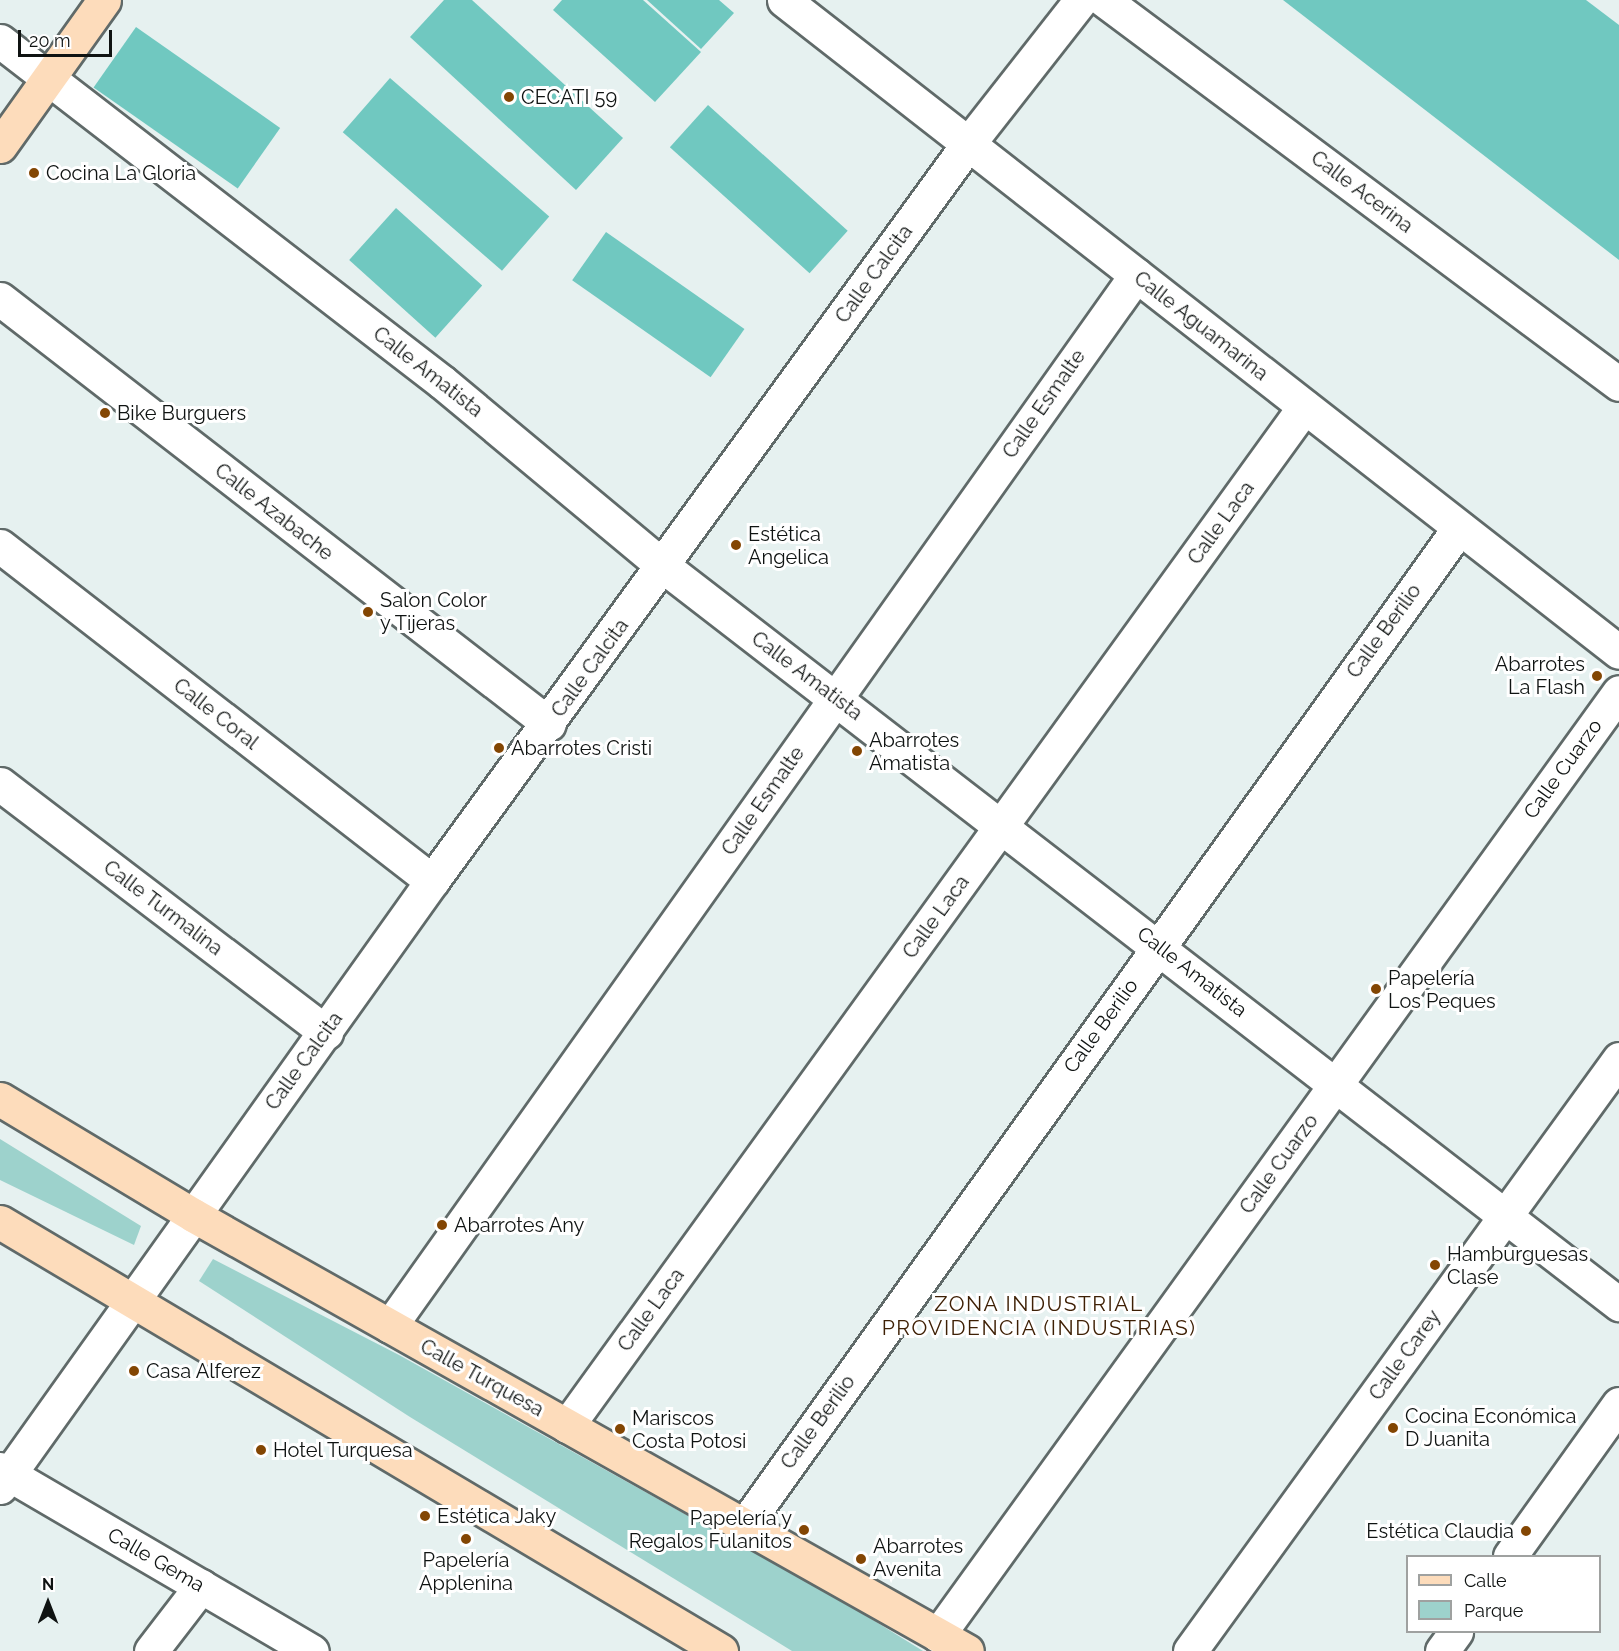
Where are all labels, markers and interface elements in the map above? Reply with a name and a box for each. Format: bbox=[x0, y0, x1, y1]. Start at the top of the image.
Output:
scale bar bbox=[21, 18, 116, 56]
text: 20 m bbox=[29, 30, 71, 51]
place label: CECATI 59 bbox=[521, 85, 617, 109]
marker: CECATI 59 bbox=[502, 90, 516, 104]
street label: Calle Acerina bbox=[1306, 146, 1418, 238]
place label: Cocina La Gloria bbox=[46, 161, 196, 185]
marker: Cocina La Gloria bbox=[27, 166, 41, 180]
street label: Calle Calcita bbox=[830, 220, 918, 328]
street label: Calle Aguamarina bbox=[1129, 266, 1273, 386]
street label: Calle Amatista bbox=[368, 321, 488, 423]
street label: Calle Esmalte bbox=[998, 345, 1090, 463]
place label: Bike Burguers bbox=[117, 401, 246, 425]
marker: Bike Burguers bbox=[98, 406, 112, 420]
street label: Calle Azabache bbox=[210, 458, 338, 566]
street label: Calle Laca bbox=[1183, 477, 1259, 569]
place label: Estética Angelica bbox=[748, 522, 829, 569]
marker: Estética Angelica bbox=[729, 538, 743, 552]
street label: Calle Berilio bbox=[1342, 579, 1426, 683]
place label: Salon Color y Tijeras bbox=[380, 588, 487, 635]
marker: Salon Color y Tijeras bbox=[361, 605, 375, 619]
street label: Calle Calcita bbox=[546, 614, 634, 722]
street label: Calle Amatista bbox=[747, 626, 867, 726]
place label: Abarrotes La Flash bbox=[1495, 652, 1585, 699]
marker: Abarrotes La Flash bbox=[1590, 669, 1604, 683]
street label: Calle Coral bbox=[169, 673, 263, 755]
street label: Calle Cuarzo bbox=[1519, 714, 1607, 824]
place label: Abarrotes Amatista bbox=[869, 728, 959, 775]
place label: Abarrotes Cristi bbox=[511, 736, 652, 760]
marker: Abarrotes Cristi bbox=[492, 741, 506, 755]
street label: Calle Esmalte bbox=[717, 742, 809, 860]
marker: Abarrotes Amatista bbox=[850, 744, 864, 758]
street label: Calle Turmalina bbox=[99, 855, 227, 961]
street label: Calle Laca bbox=[898, 871, 974, 963]
street label: Calle Amatista bbox=[1132, 921, 1252, 1023]
place label: Papelería Los Peques bbox=[1388, 966, 1496, 1013]
street label: Calle Berilio bbox=[1059, 974, 1143, 1078]
marker: Papelería Los Peques bbox=[1369, 982, 1383, 996]
street label: Calle Calcita bbox=[260, 1007, 348, 1115]
street label: Calle Cuarzo bbox=[1235, 1109, 1323, 1219]
place label: Abarrotes Any bbox=[454, 1213, 585, 1237]
marker: Abarrotes Any bbox=[435, 1218, 449, 1232]
place label: Hamburguesas Clase bbox=[1447, 1242, 1588, 1289]
marker: Hamburguesas Clase bbox=[1428, 1258, 1442, 1272]
street label: Calle Laca bbox=[613, 1264, 689, 1356]
district label: ZONA INDUSTRIAL PROVIDENCIA (INDUSTRIAS) bbox=[881, 1291, 1197, 1341]
street label: Calle Carey bbox=[1364, 1305, 1446, 1405]
street label: Calle Turquesa bbox=[416, 1334, 548, 1422]
place label: Casa Alferez bbox=[146, 1359, 261, 1383]
marker: Casa Alferez bbox=[127, 1364, 141, 1378]
street label: Calle Berilio bbox=[776, 1370, 860, 1474]
place label: Cocina Económica D Juanita bbox=[1405, 1404, 1576, 1451]
place label: Mariscos Costa Potosi bbox=[632, 1406, 746, 1453]
marker: Cocina Económica D Juanita bbox=[1386, 1421, 1400, 1435]
marker: Mariscos Costa Potosi bbox=[613, 1422, 627, 1436]
place label: Hotel Turquesa bbox=[273, 1438, 414, 1462]
marker: Hotel Turquesa bbox=[254, 1443, 268, 1457]
place label: Estética Jaky bbox=[437, 1504, 557, 1528]
place label: Papelería y Regalos Fulanitos bbox=[629, 1506, 792, 1553]
marker: Estética Jaky bbox=[418, 1509, 432, 1523]
place label: Estética Claudia bbox=[1366, 1519, 1514, 1543]
street label: Calle Gema bbox=[103, 1523, 209, 1597]
marker: Papelería y Regalos Fulanitos bbox=[797, 1523, 811, 1537]
marker: Estética Claudia bbox=[1519, 1524, 1533, 1538]
marker: Papelería Applenina bbox=[459, 1532, 473, 1546]
place label: Abarrotes Avenita bbox=[873, 1535, 963, 1582]
place label: Papelería Applenina bbox=[419, 1548, 513, 1595]
marker: Abarrotes Avenita bbox=[854, 1552, 868, 1566]
legend bbox=[1406, 1555, 1601, 1633]
text: Calle bbox=[1464, 1570, 1507, 1591]
north arrow bbox=[18, 1573, 78, 1633]
text: N bbox=[42, 1575, 54, 1594]
text: Parque bbox=[1464, 1600, 1523, 1621]

